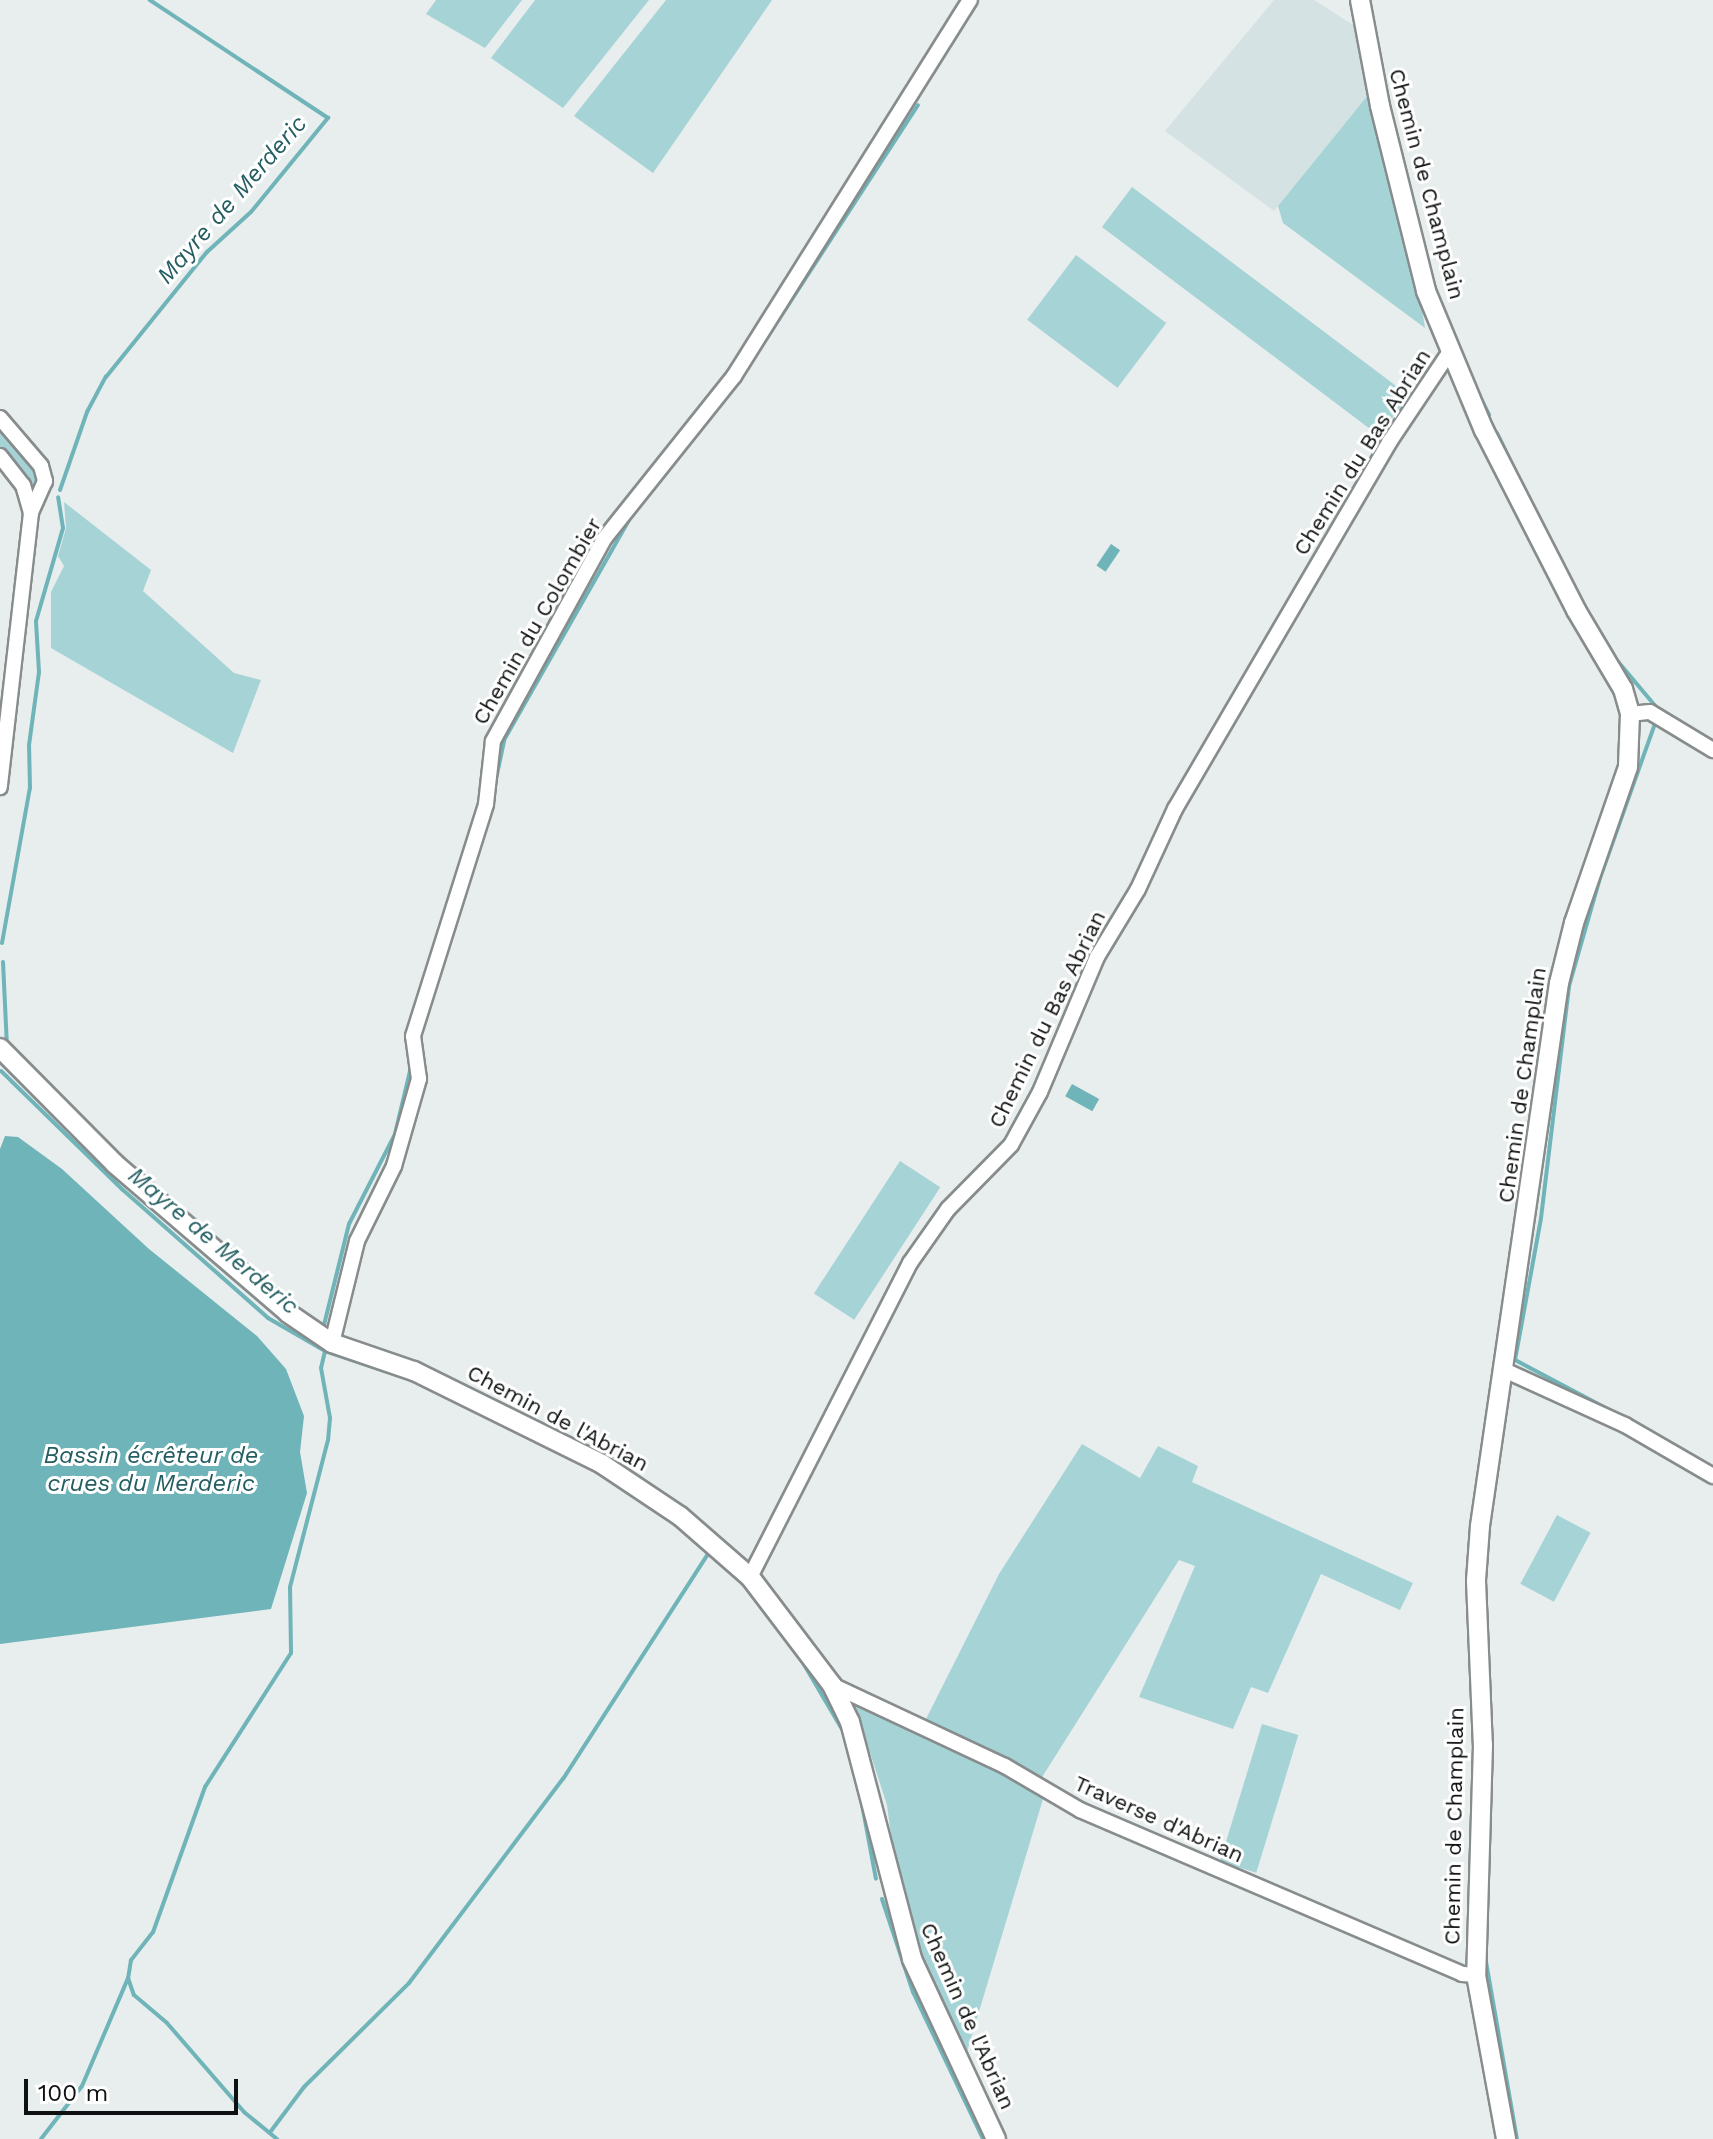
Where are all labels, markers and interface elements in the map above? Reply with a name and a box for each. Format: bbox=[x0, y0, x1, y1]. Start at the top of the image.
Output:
street label: Chemin de Champlain bbox=[1383, 66, 1471, 302]
water label: Mayre de Merderic bbox=[151, 110, 313, 290]
street label: Chemin du Bas Abrian bbox=[1287, 344, 1437, 560]
street label: Chemin du Colombier bbox=[467, 513, 607, 729]
street label: Chemin du Bas Abrian bbox=[983, 906, 1111, 1132]
street label: Chemin de Champlain bbox=[1492, 965, 1552, 1205]
water label: Mayre de Merderic bbox=[122, 1161, 304, 1321]
street label: Chemin de l'Abrian bbox=[463, 1359, 653, 1477]
water label: Bassin écrêteur de crues du Merderic bbox=[43, 1442, 259, 1498]
street label: Chemin de Champlain bbox=[1439, 1707, 1469, 1945]
street label: Traverse d'Abrian bbox=[1070, 1770, 1248, 1868]
street label: Chemin de l'Abrian bbox=[915, 1919, 1021, 2113]
scale bar bbox=[28, 2063, 242, 2113]
text: 100 m bbox=[38, 2079, 108, 2107]

